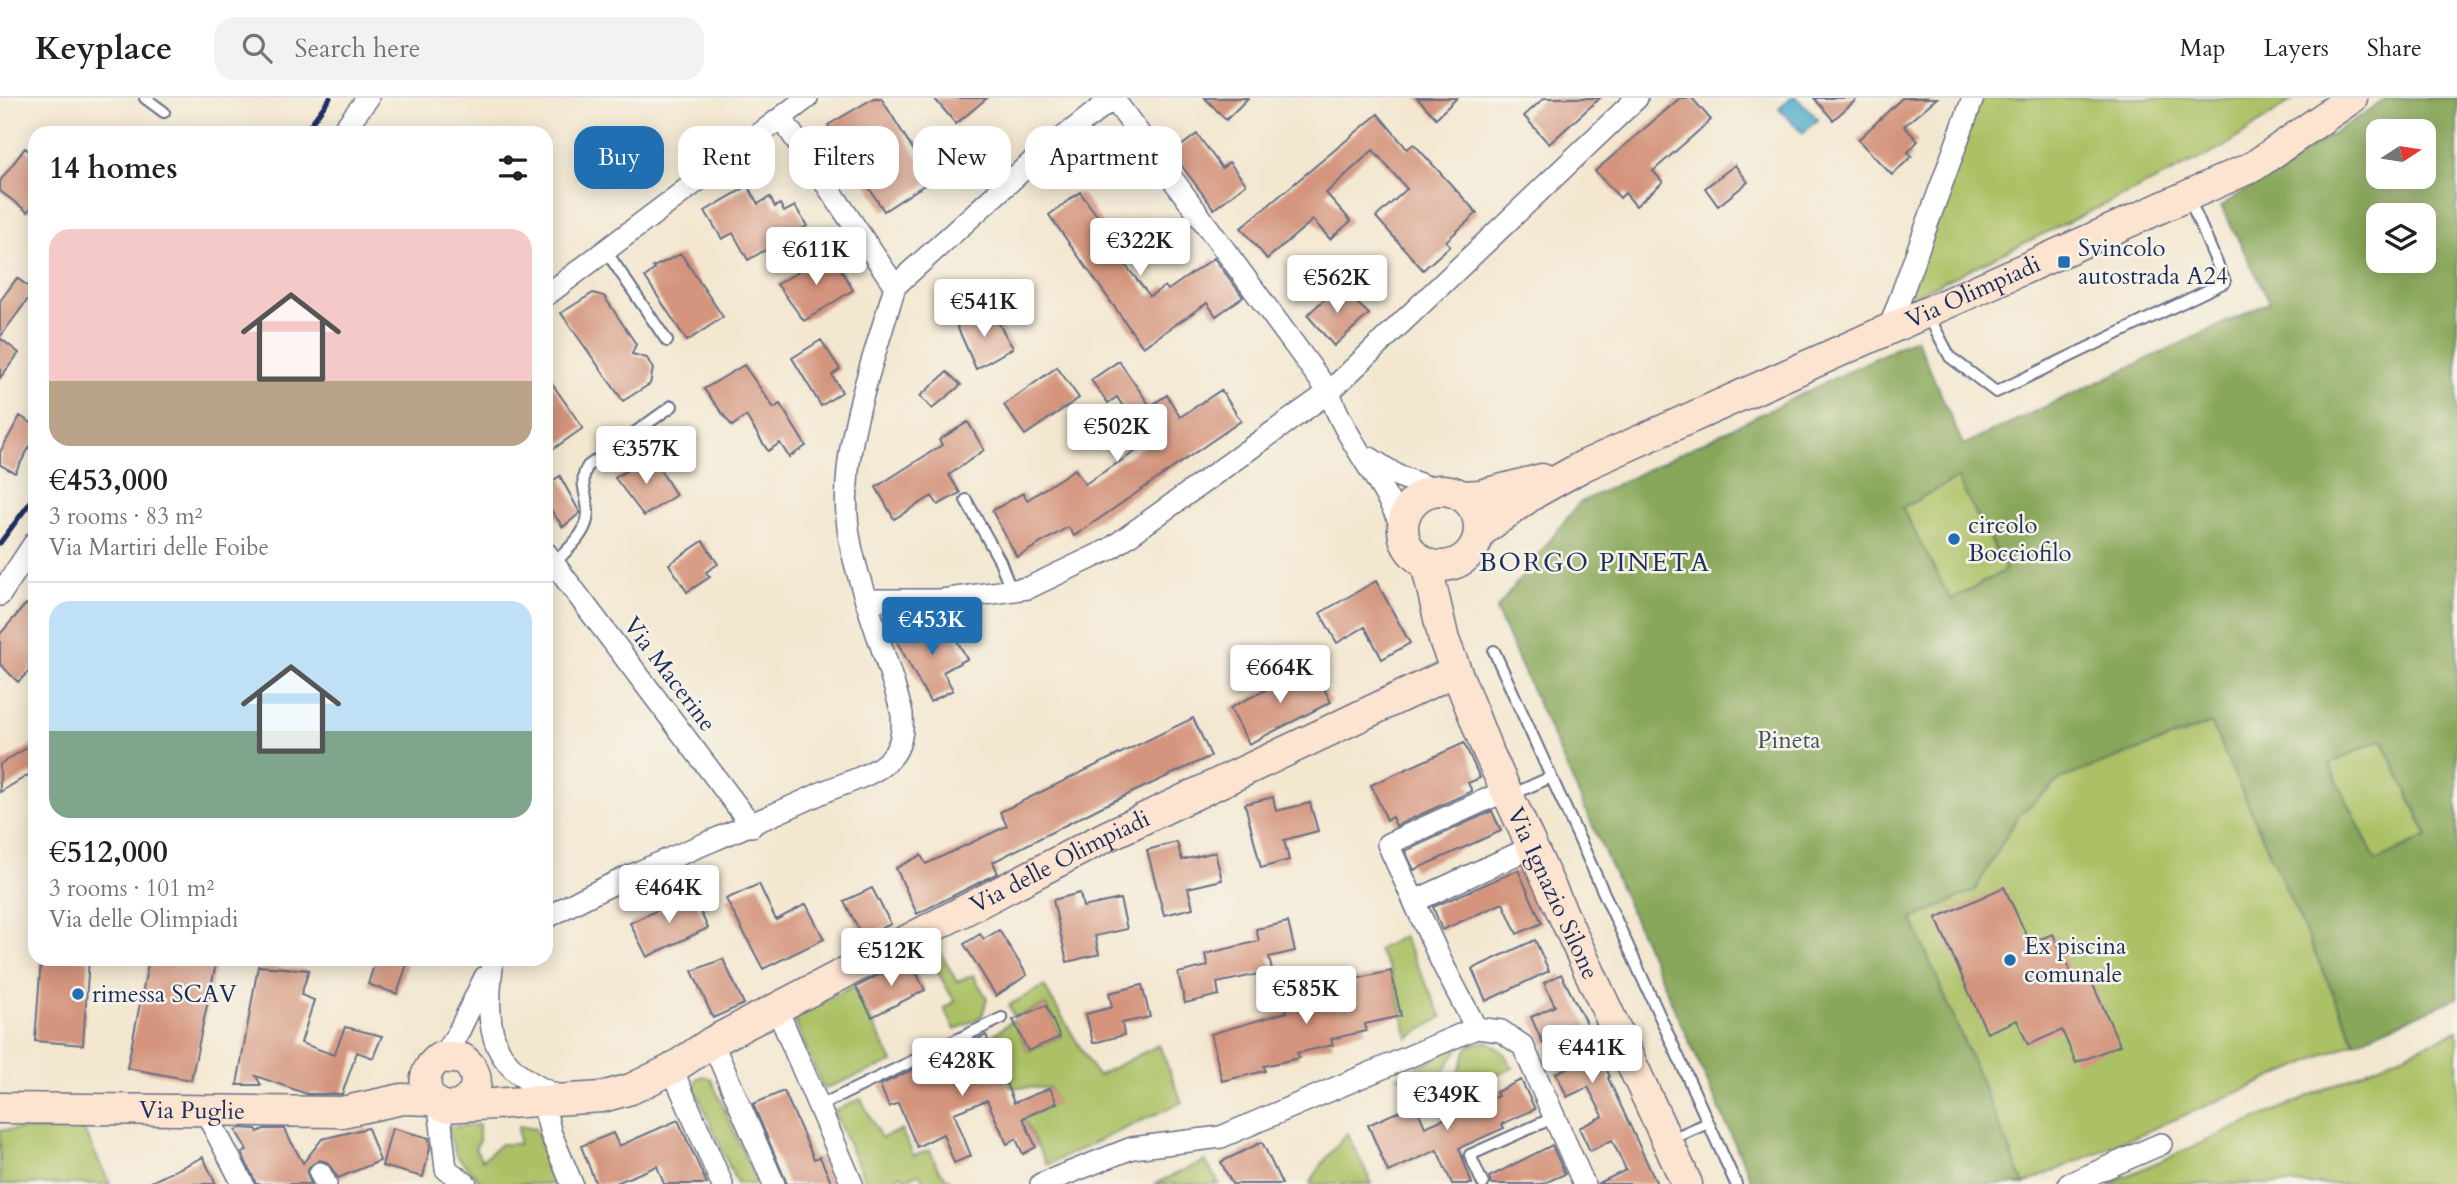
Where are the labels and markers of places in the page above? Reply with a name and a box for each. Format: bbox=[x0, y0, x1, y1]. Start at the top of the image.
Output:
pin: €322K bbox=[1091, 218, 1189, 278]
pin: €611K bbox=[767, 228, 865, 287]
place label: Svincolo autostrada A24 bbox=[2078, 232, 2228, 293]
marker: Svincolo autostrada A24 bbox=[2056, 254, 2072, 270]
pin: €562K bbox=[1288, 256, 1386, 315]
pin: €541K bbox=[935, 280, 1033, 339]
pin: €502K bbox=[1068, 404, 1166, 464]
pin: €357K bbox=[597, 426, 695, 486]
place label: circolo Bocciofilo bbox=[1968, 509, 2072, 570]
marker: circolo Bocciofilo bbox=[1946, 531, 1962, 547]
pin: €453K bbox=[883, 598, 981, 657]
pin: €664K bbox=[1231, 646, 1329, 705]
pin: €464K bbox=[620, 866, 718, 925]
pin: €512K bbox=[842, 928, 940, 988]
place label: Ex piscina comunale bbox=[2024, 930, 2127, 991]
marker: Ex piscina comunale bbox=[2002, 952, 2018, 968]
pin: €585K bbox=[1257, 967, 1355, 1026]
place label: rimessa SCAV bbox=[92, 978, 237, 1011]
marker: rimessa SCAV bbox=[70, 986, 86, 1002]
pin: €441K bbox=[1543, 1026, 1641, 1085]
pin: €428K bbox=[913, 1038, 1011, 1098]
pin: €349K bbox=[1398, 1072, 1496, 1132]

